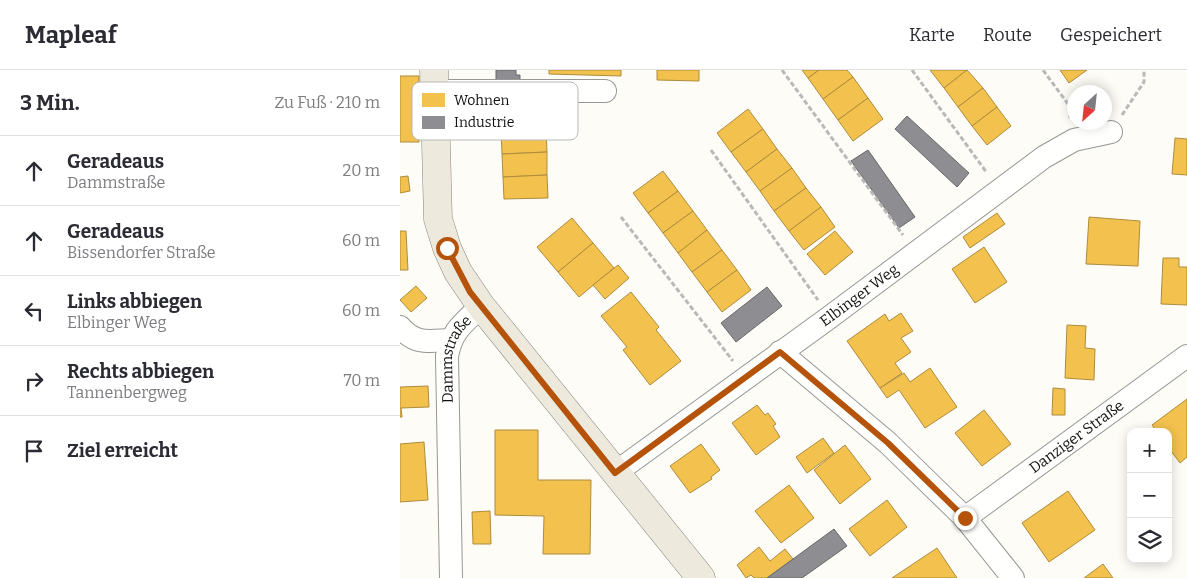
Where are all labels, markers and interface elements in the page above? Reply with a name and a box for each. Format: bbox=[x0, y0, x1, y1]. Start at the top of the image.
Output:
text: Mapleaf bbox=[25, 21, 117, 49]
text: Karte bbox=[909, 24, 955, 46]
text: Route bbox=[983, 24, 1032, 46]
text: Gespeichert bbox=[1060, 24, 1162, 46]
legend bbox=[412, 82, 578, 140]
north arrow bbox=[1067, 85, 1112, 130]
text: 3 Min. bbox=[20, 90, 80, 116]
text: Wohnen bbox=[454, 92, 510, 109]
text: Zu Fuß · 210 m bbox=[275, 93, 380, 112]
text: Industrie bbox=[454, 114, 514, 131]
text: Geradeaus bbox=[67, 150, 164, 173]
icon: ahead bbox=[20, 157, 48, 185]
text: 20 m bbox=[343, 161, 380, 180]
text: Dammstraße bbox=[67, 173, 165, 192]
text: Geradeaus bbox=[67, 220, 164, 243]
icon: ahead bbox=[20, 227, 48, 255]
text: 60 m bbox=[342, 231, 380, 250]
route start bbox=[436, 237, 459, 260]
text: Bissendorfer Straße bbox=[67, 243, 215, 262]
street label: Elbinger Weg bbox=[816, 260, 902, 330]
text: Links abbiegen bbox=[67, 290, 202, 313]
icon: left bbox=[20, 297, 48, 325]
text: 60 m bbox=[342, 301, 380, 320]
street label: Dammstraße bbox=[438, 311, 475, 403]
text: Elbinger Weg bbox=[67, 313, 166, 332]
text: Rechts abbiegen bbox=[67, 360, 214, 383]
icon: right bbox=[20, 367, 48, 395]
text: 70 m bbox=[344, 371, 380, 390]
text: Tannenbergweg bbox=[67, 383, 187, 402]
street label: Danziger Straße bbox=[1026, 396, 1127, 477]
map controls bbox=[1127, 428, 1172, 563]
button: + bbox=[1127, 428, 1172, 473]
icon: arrive bbox=[20, 437, 48, 465]
text: Ziel erreicht bbox=[67, 439, 178, 462]
button: − bbox=[1127, 473, 1172, 518]
route end bbox=[954, 507, 977, 530]
button: layers bbox=[1127, 518, 1172, 563]

